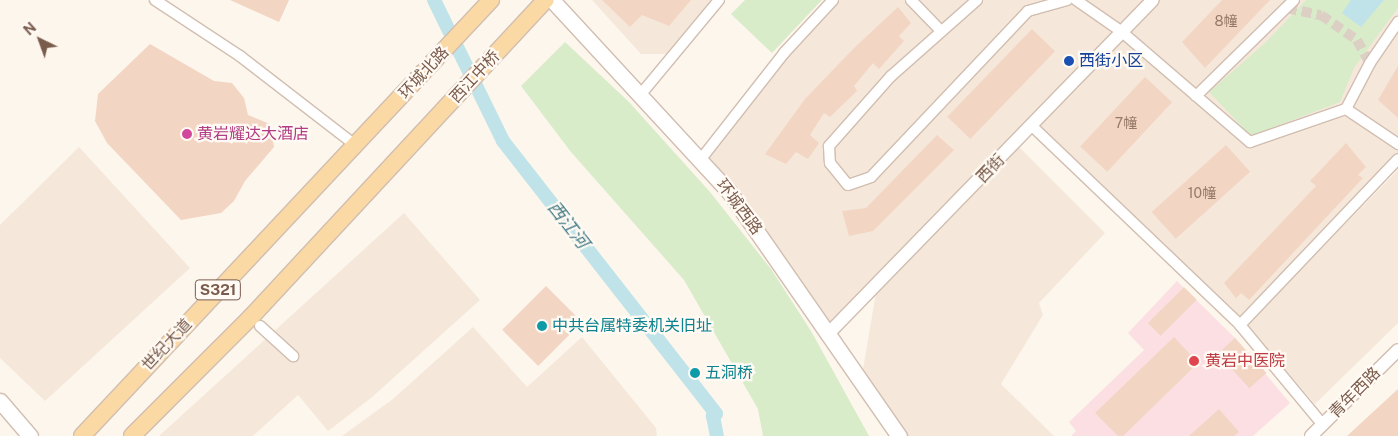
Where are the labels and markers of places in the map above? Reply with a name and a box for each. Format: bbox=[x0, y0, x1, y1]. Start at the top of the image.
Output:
place label: 西街小区 bbox=[1079, 51, 1143, 71]
marker: 西街小区 bbox=[1063, 55, 1075, 67]
place label: 黄岩耀达大酒店 bbox=[197, 124, 309, 144]
marker: 黄岩耀达大酒店 bbox=[181, 128, 193, 140]
place label: 中共台属特委机关旧址 bbox=[552, 316, 712, 336]
marker: 中共台属特委机关旧址 bbox=[536, 320, 548, 332]
place label: 黄岩中医院 bbox=[1205, 351, 1285, 371]
marker: 黄岩中医院 bbox=[1187, 354, 1201, 368]
place label: 五洞桥 bbox=[705, 363, 753, 383]
marker: 五洞桥 bbox=[689, 367, 701, 379]

